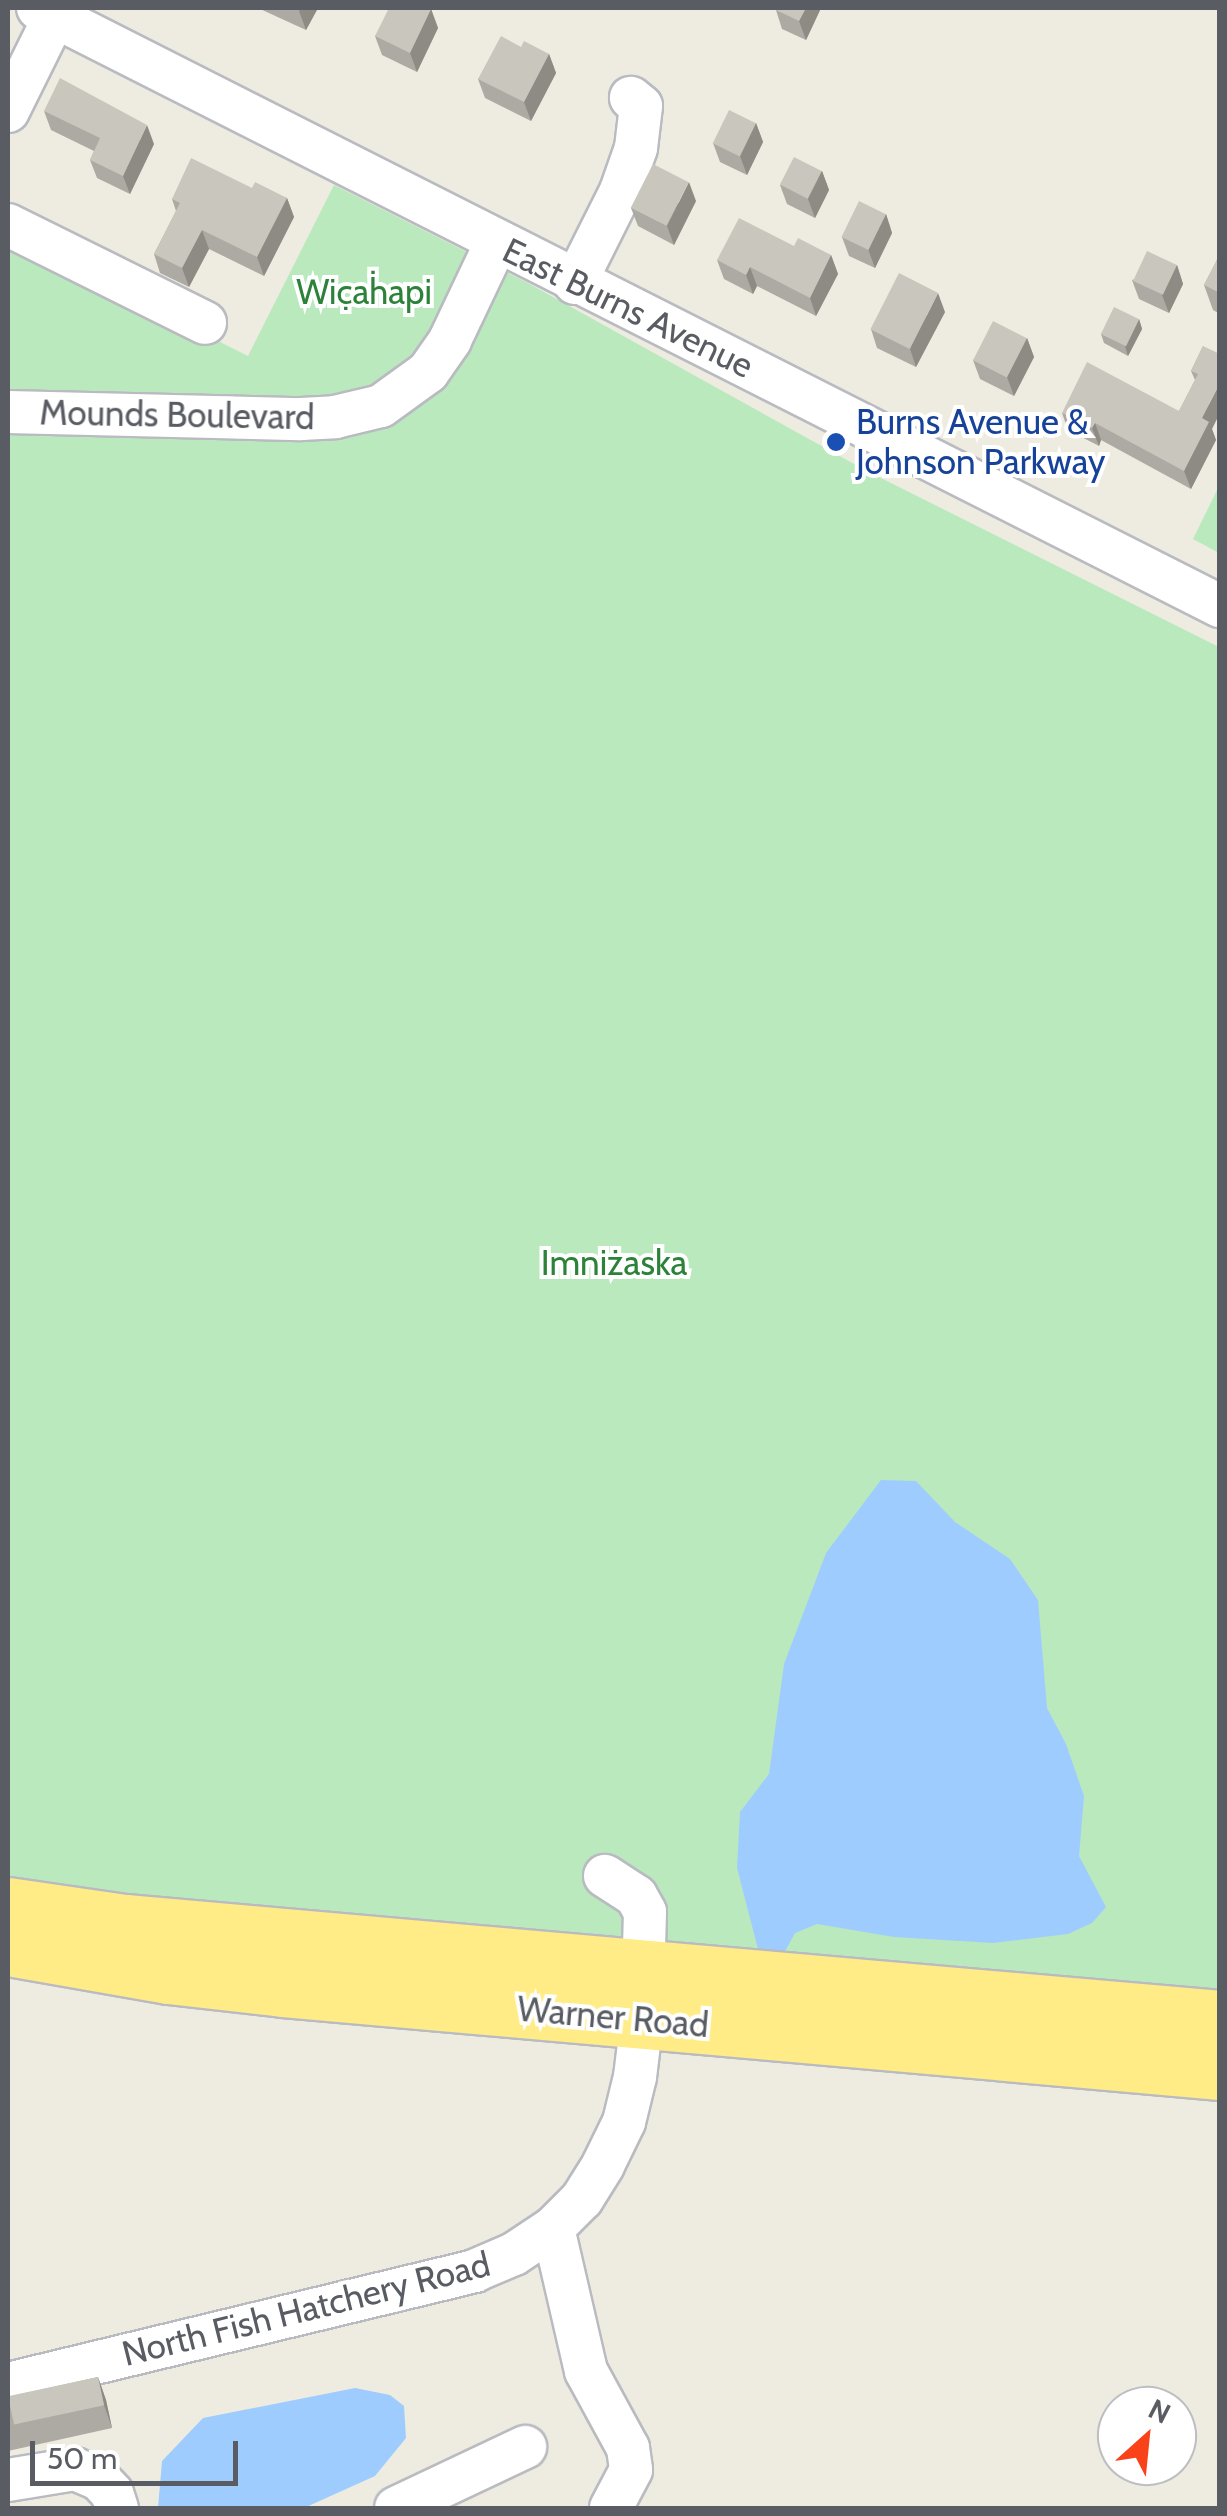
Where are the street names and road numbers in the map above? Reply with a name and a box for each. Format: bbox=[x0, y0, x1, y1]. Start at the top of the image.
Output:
street label: East Burns Avenue bbox=[496, 229, 760, 387]
street label: Mounds Boulevard bbox=[39, 392, 315, 438]
street label: Warner Road bbox=[516, 1988, 710, 2046]
street label: North Fish Hatchery Road bbox=[118, 2243, 494, 2375]

